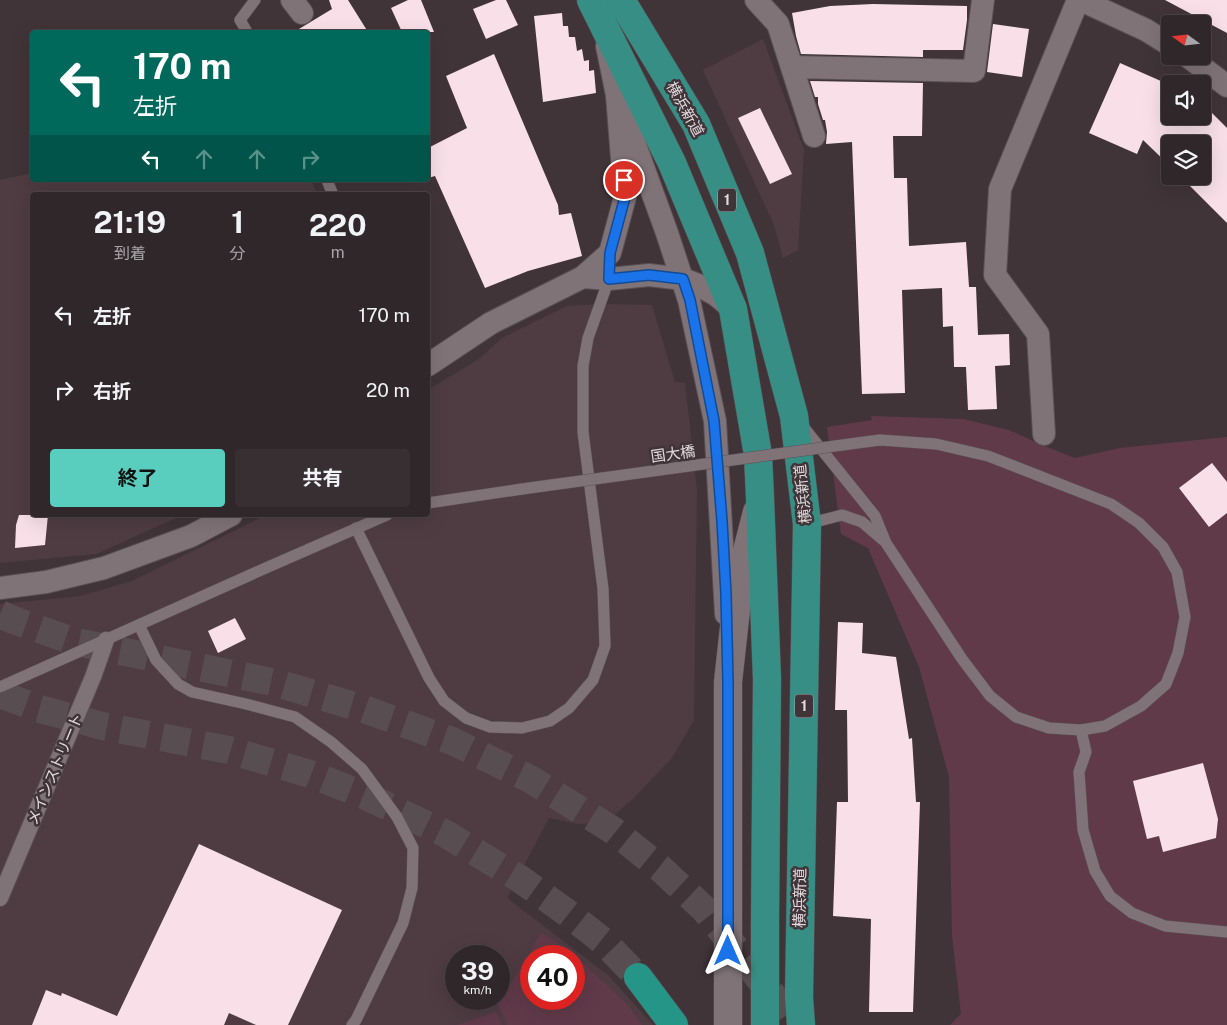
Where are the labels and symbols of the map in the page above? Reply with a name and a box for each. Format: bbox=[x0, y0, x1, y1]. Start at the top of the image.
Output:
north arrow bbox=[1161, 15, 1211, 65]
street label: 横浜新道 bbox=[663, 78, 707, 139]
pin bbox=[603, 159, 645, 201]
road number: 1 bbox=[718, 188, 736, 212]
street label: 国大橋 bbox=[649, 442, 696, 465]
street label: 横浜新道 bbox=[791, 463, 814, 525]
road number: 1 bbox=[795, 694, 813, 718]
street label: メインストリート bbox=[23, 710, 86, 827]
street label: 横浜新道 bbox=[790, 868, 809, 928]
position arrow bbox=[701, 924, 753, 976]
speed limit sign: 40 bbox=[520, 945, 585, 1010]

